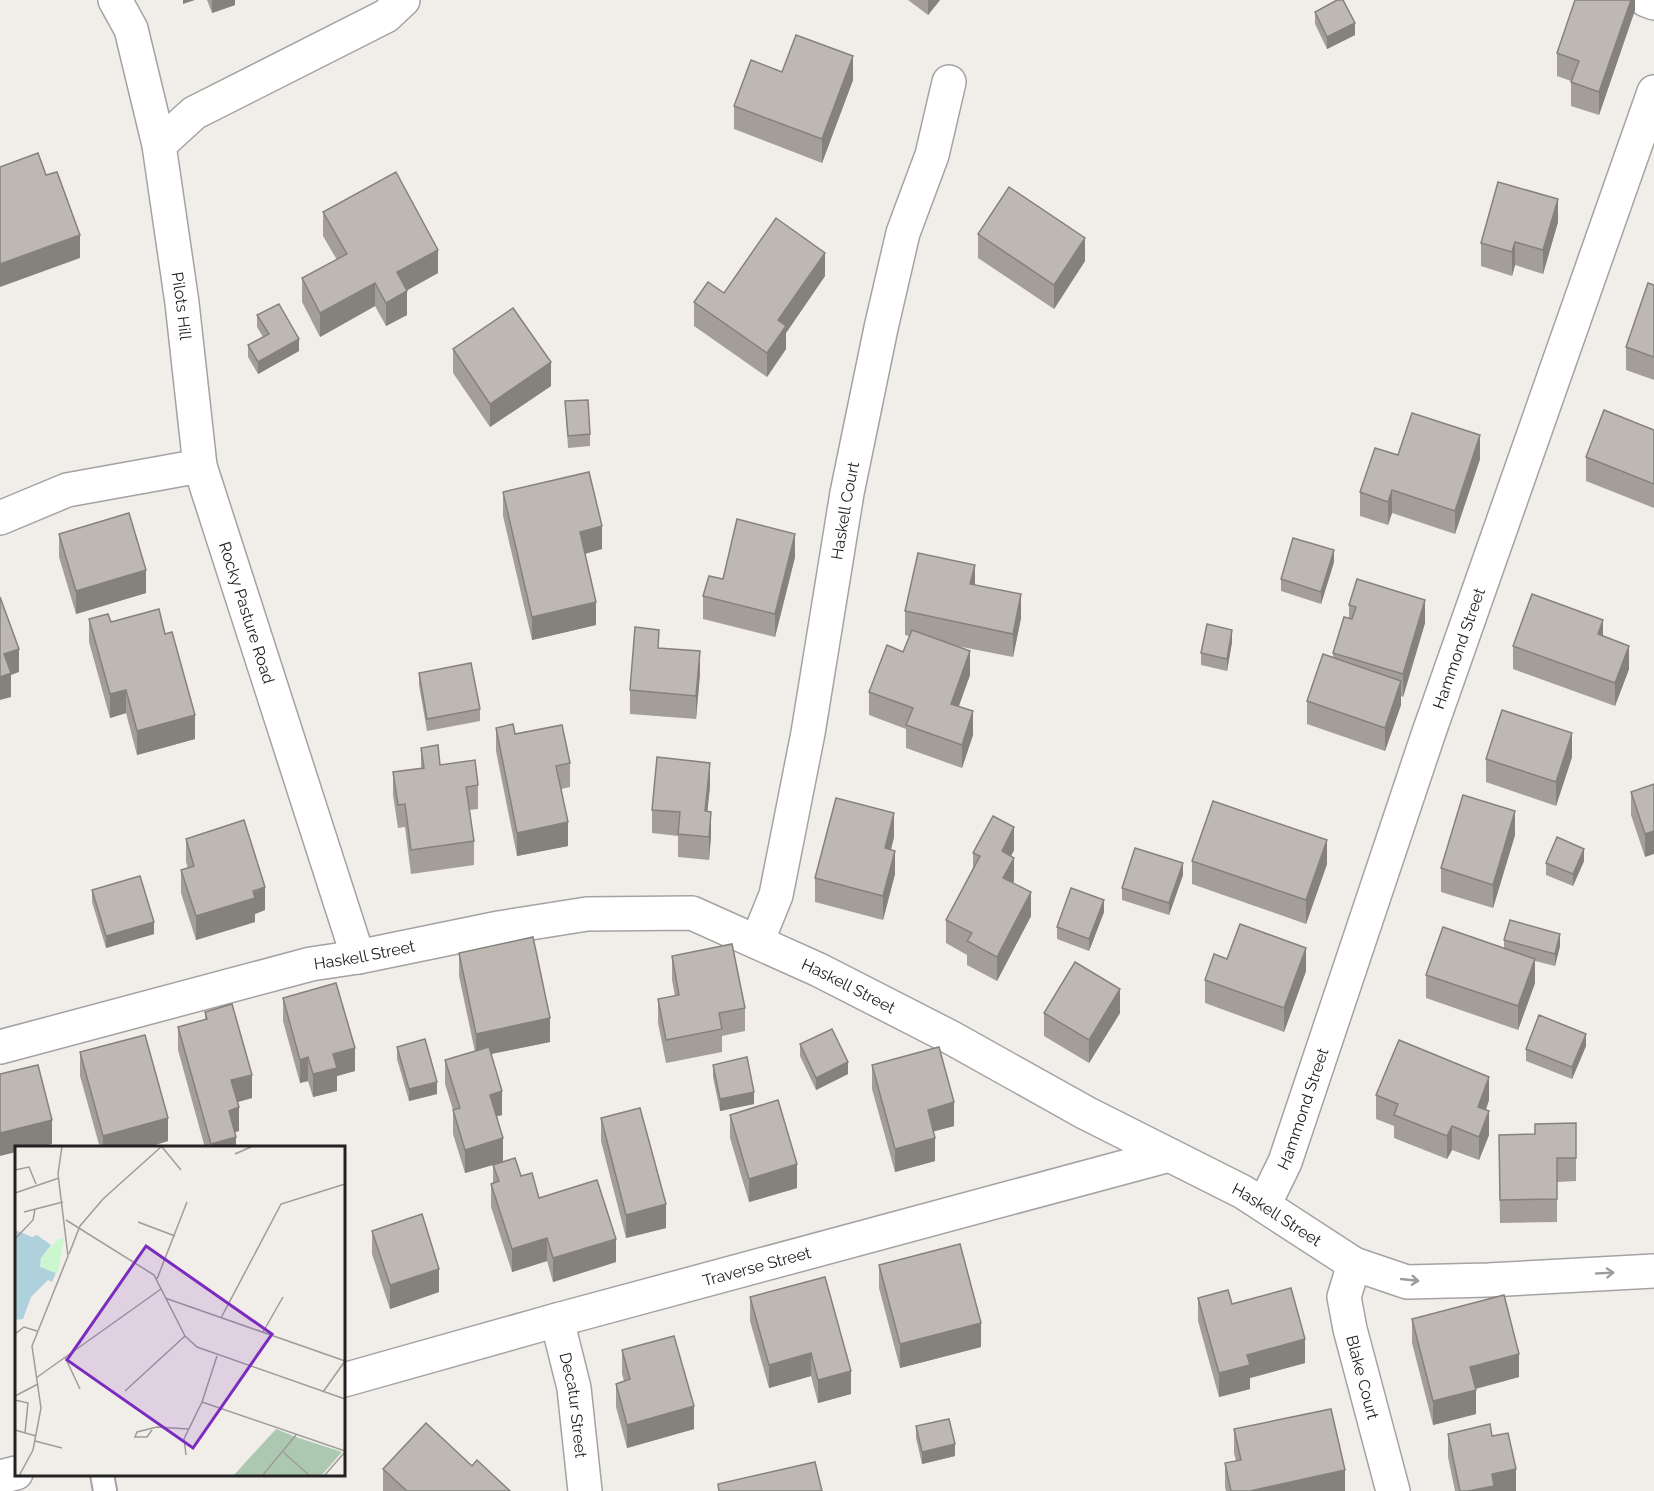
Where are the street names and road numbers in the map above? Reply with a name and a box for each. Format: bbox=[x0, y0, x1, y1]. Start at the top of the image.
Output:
street label: Pilots Hill bbox=[168, 271, 195, 342]
street label: Haskell Court bbox=[827, 460, 863, 561]
street label: Rocky Pasture Road bbox=[215, 539, 278, 686]
street label: Hammond Street bbox=[1429, 585, 1489, 712]
street label: Haskell Street bbox=[313, 936, 417, 973]
street label: Haskell Street bbox=[799, 954, 899, 1018]
street label: Hammond Street bbox=[1274, 1045, 1333, 1173]
street label: Haskell Street bbox=[1229, 1179, 1325, 1251]
street label: Traverse Street bbox=[700, 1243, 814, 1290]
street label: Blake Court bbox=[1342, 1333, 1383, 1422]
street label: Decatur Street bbox=[555, 1350, 590, 1460]

